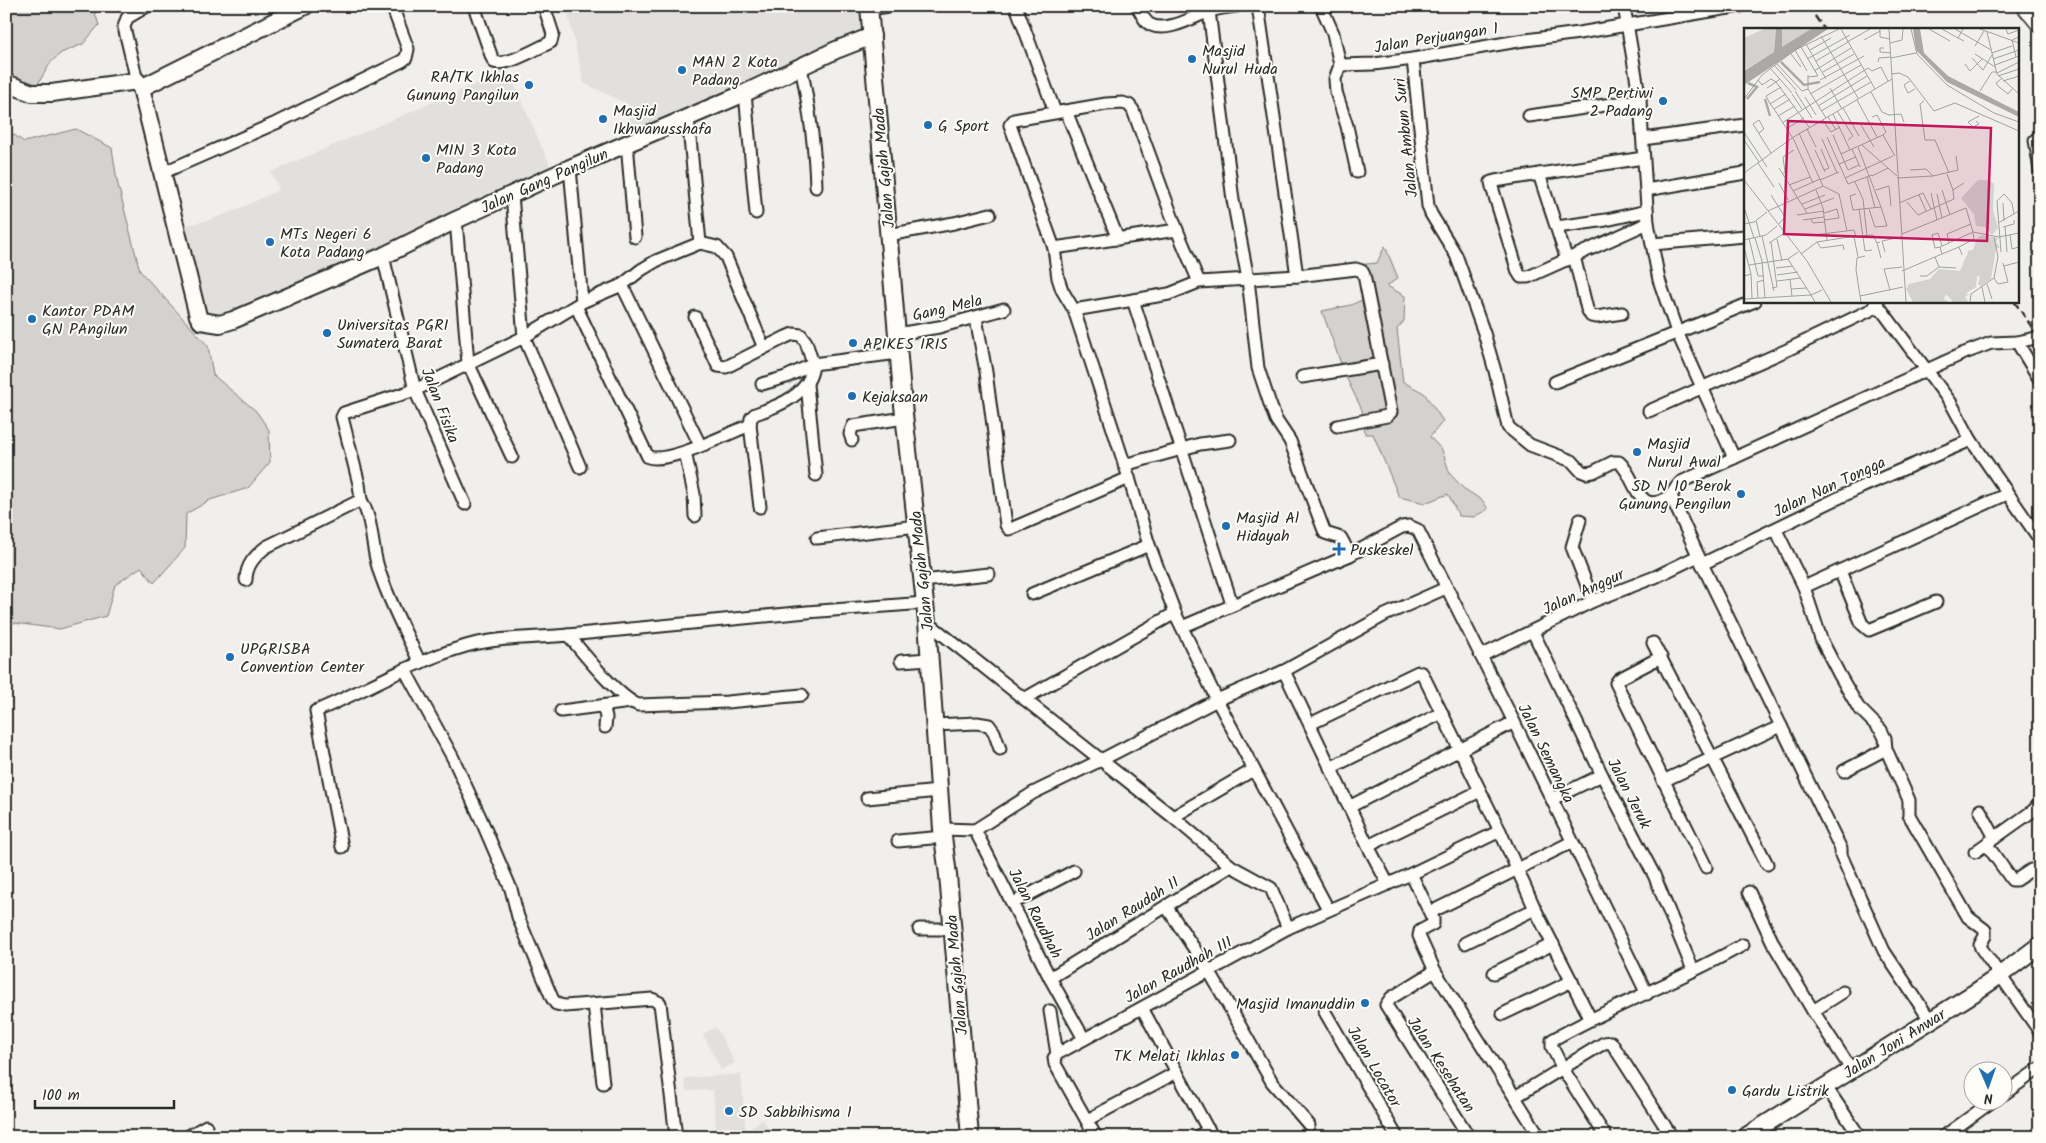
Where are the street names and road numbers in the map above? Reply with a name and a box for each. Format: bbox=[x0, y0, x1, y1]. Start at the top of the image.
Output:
street label: Jalan Perjuangan 1 bbox=[1372, 16, 1500, 61]
street label: Jalan Ambun Suri bbox=[1388, 76, 1425, 199]
street label: Jalan Gajah Mada bbox=[867, 107, 902, 229]
street label: Jalan Gang Pangilun bbox=[477, 142, 612, 221]
street label: Gang Mela bbox=[910, 288, 985, 329]
street label: Jalan Fisika bbox=[414, 364, 465, 447]
street label: Jalan Nan Tongga bbox=[1769, 450, 1890, 524]
street label: Jalan Gajah Mada bbox=[904, 509, 941, 632]
street label: Jalan Anggur bbox=[1539, 562, 1630, 622]
street label: Jalan Semangka bbox=[1511, 699, 1581, 808]
street label: Jalan Jeruk bbox=[1600, 754, 1657, 834]
street label: Jalan Raudhah bbox=[1001, 864, 1068, 963]
street label: Jalan Raudah II bbox=[1081, 870, 1185, 948]
street label: Jalan Gajah Mada bbox=[940, 914, 975, 1036]
street label: Jalan Raudhah III bbox=[1120, 930, 1237, 1010]
street label: Jalan Joni Anwar bbox=[1839, 1002, 1952, 1086]
street label: Jalan Kesehatan bbox=[1400, 1012, 1481, 1118]
street label: Jalan Locator bbox=[1340, 1021, 1408, 1114]

